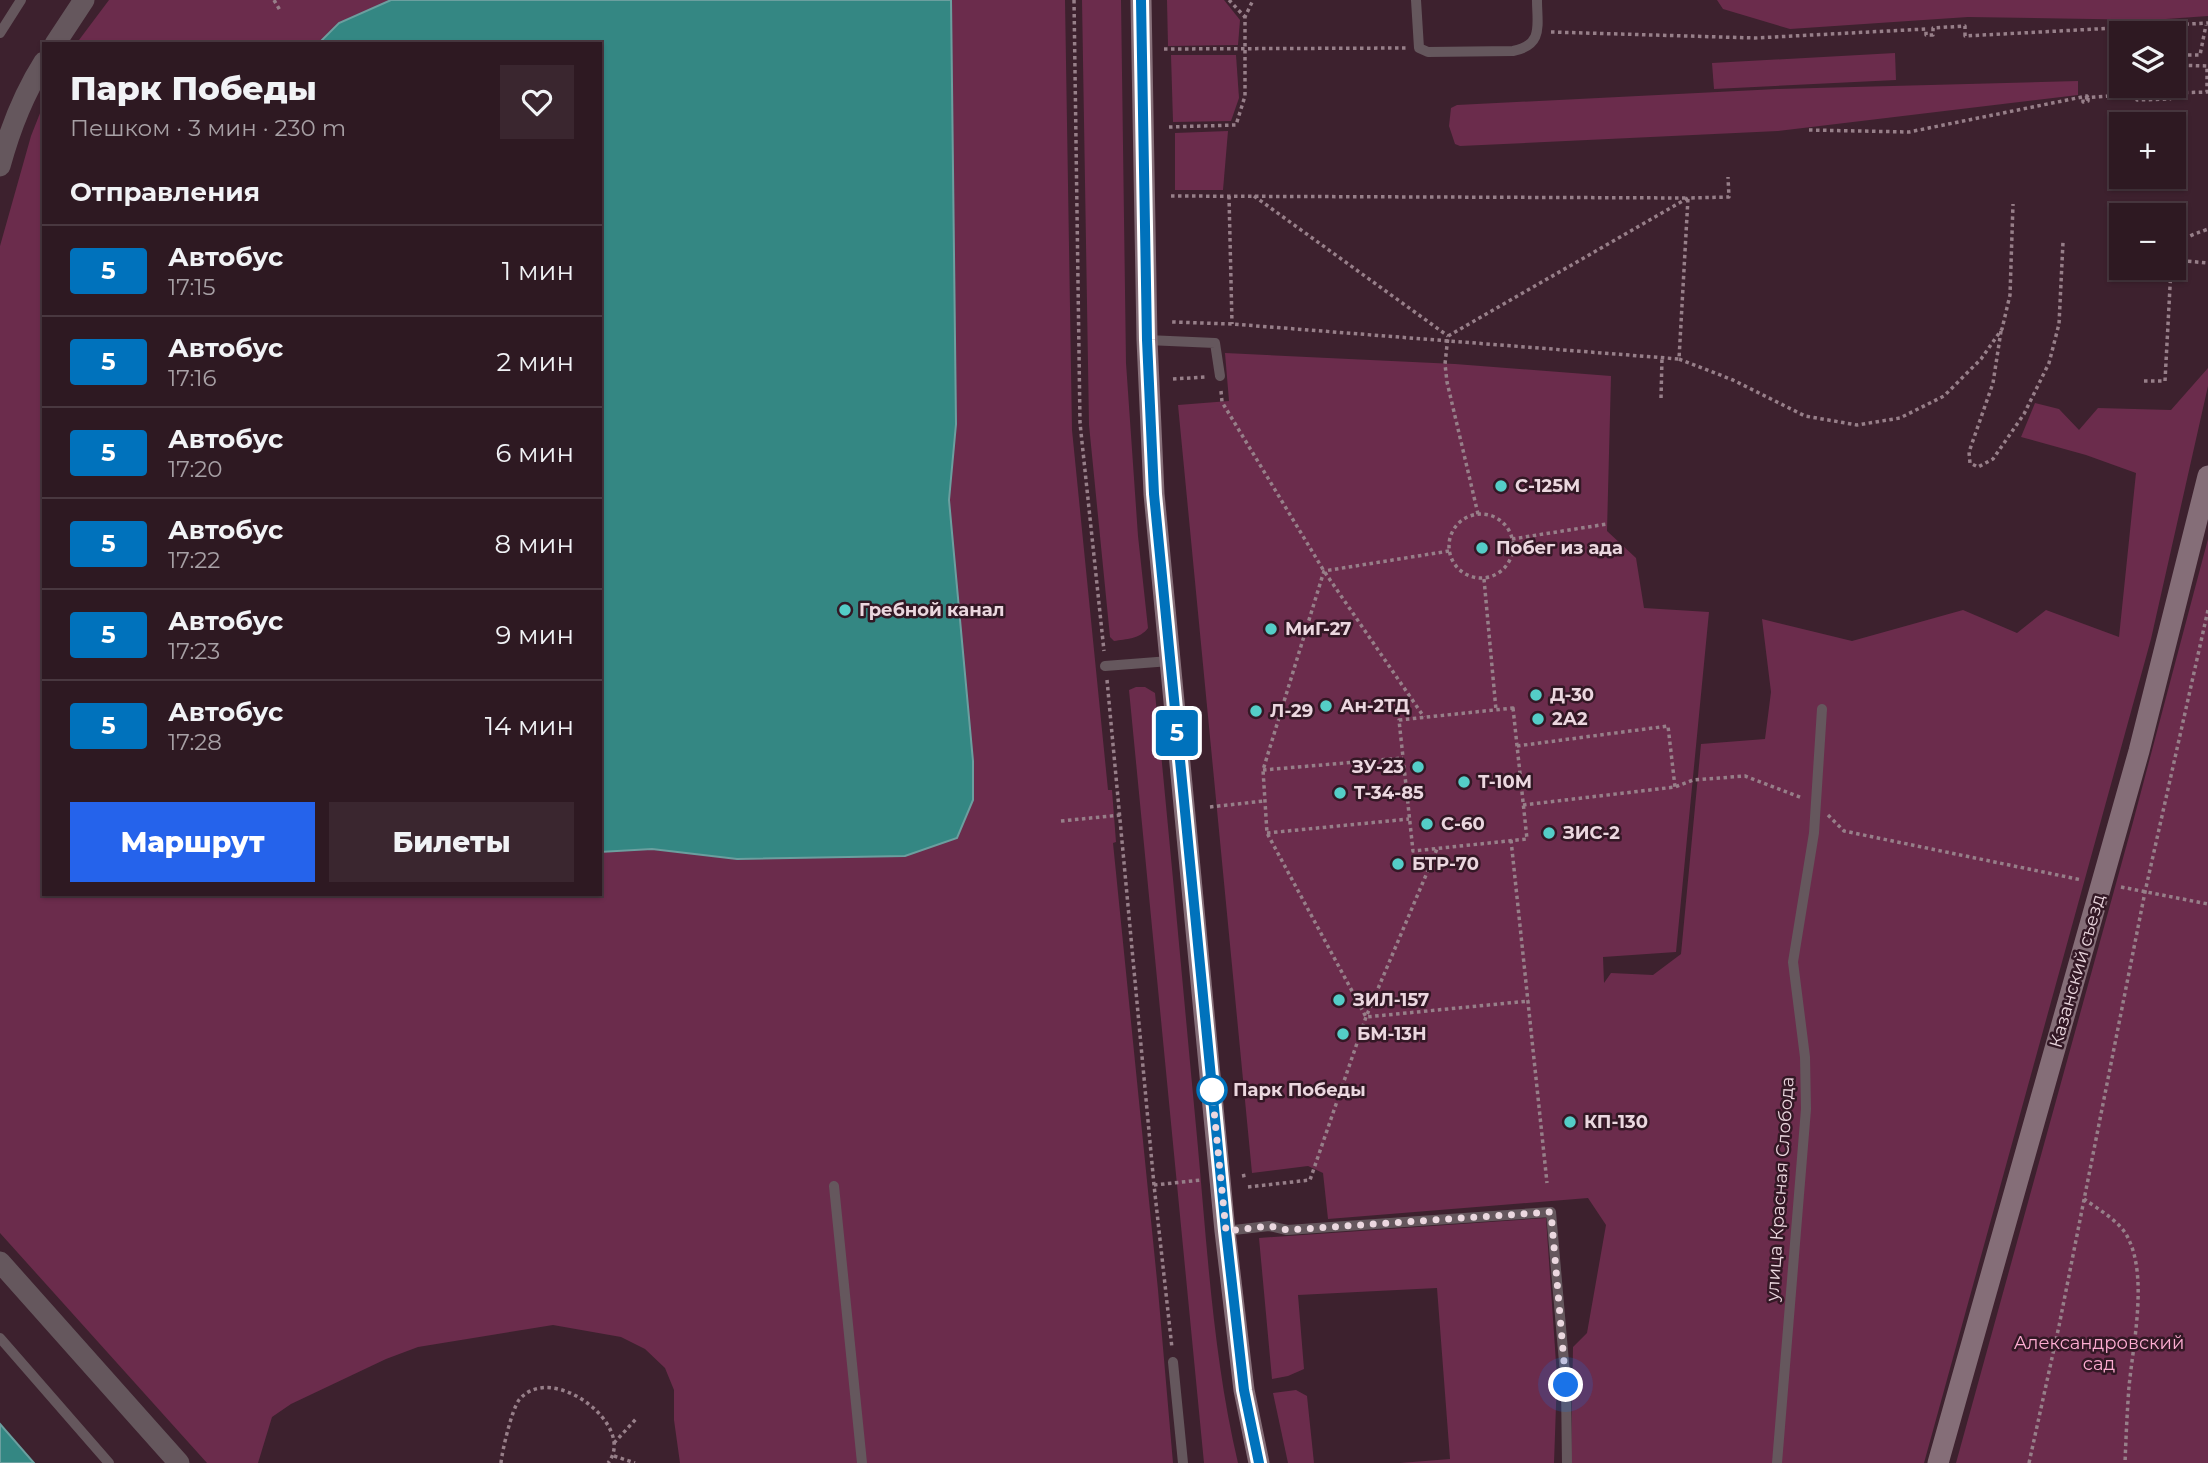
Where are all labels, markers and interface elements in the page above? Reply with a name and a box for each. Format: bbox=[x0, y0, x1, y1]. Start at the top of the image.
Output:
map controls bbox=[2109, 21, 2186, 280]
button: layers bbox=[2109, 21, 2186, 98]
button: heart bbox=[500, 65, 574, 139]
text: Парк Победы bbox=[70, 68, 317, 108]
button: + bbox=[2109, 112, 2186, 189]
text: Пешком · 3 мин · 230 m bbox=[70, 114, 346, 142]
text: Отправления bbox=[70, 176, 260, 208]
button: − bbox=[2109, 203, 2186, 280]
text: Автобус bbox=[168, 241, 283, 273]
text: 1 мин bbox=[502, 255, 574, 287]
text: 5 bbox=[101, 256, 116, 285]
text: 17:15 bbox=[168, 273, 216, 301]
text: Автобус bbox=[168, 332, 283, 364]
text: 2 мин bbox=[496, 346, 574, 378]
text: 5 bbox=[101, 347, 116, 376]
text: 17:16 bbox=[168, 364, 217, 392]
text: Автобус bbox=[168, 423, 283, 455]
text: 6 мин bbox=[495, 437, 574, 469]
text: 5 bbox=[101, 438, 116, 467]
text: 17:20 bbox=[168, 455, 223, 483]
place label: С-125М bbox=[1515, 475, 1580, 497]
marker: С-125М bbox=[1493, 478, 1509, 494]
text: Автобус bbox=[168, 514, 283, 546]
text: 8 мин bbox=[495, 528, 574, 560]
text: 5 bbox=[101, 529, 116, 558]
place label: Побег из ада bbox=[1496, 537, 1623, 559]
marker: Побег из ада bbox=[1474, 540, 1490, 556]
text: 17:22 bbox=[168, 546, 220, 574]
place label: Гребной канал bbox=[859, 599, 1005, 621]
marker: Гребной канал bbox=[837, 602, 853, 618]
text: Автобус bbox=[168, 605, 283, 637]
place label: МиГ-27 bbox=[1285, 618, 1352, 640]
text: 9 мин bbox=[495, 619, 574, 651]
text: 5 bbox=[101, 620, 116, 649]
marker: МиГ-27 bbox=[1263, 621, 1279, 637]
text: 17:23 bbox=[168, 637, 220, 665]
place label: Д-30 bbox=[1550, 684, 1594, 706]
marker: Д-30 bbox=[1528, 687, 1544, 703]
place label: Ан-2ТД bbox=[1340, 695, 1410, 717]
text: Автобус bbox=[168, 696, 283, 728]
marker: Ан-2ТД bbox=[1318, 698, 1334, 714]
place label: Л-29 bbox=[1270, 700, 1313, 722]
marker: Л-29 bbox=[1248, 703, 1264, 719]
place label: 2А2 bbox=[1552, 708, 1588, 730]
text: 14 мин bbox=[485, 710, 574, 742]
line badge: 5 bbox=[1154, 710, 1200, 756]
text: 5 bbox=[101, 711, 116, 740]
marker: 2А2 bbox=[1530, 711, 1546, 727]
text: 5 bbox=[1170, 718, 1184, 747]
text: 17:28 bbox=[168, 728, 222, 756]
place label: ЗУ-23 bbox=[1351, 756, 1404, 778]
marker: ЗУ-23 bbox=[1410, 759, 1426, 775]
place label: Т-10М bbox=[1478, 771, 1532, 793]
marker: Т-10М bbox=[1456, 774, 1472, 790]
place label: T-34-85 bbox=[1354, 782, 1424, 804]
marker: T-34-85 bbox=[1332, 785, 1348, 801]
button: Маршрут bbox=[70, 802, 315, 882]
button: Билеты bbox=[329, 802, 574, 882]
place label: С-60 bbox=[1441, 813, 1485, 835]
marker: С-60 bbox=[1419, 816, 1435, 832]
place label: ЗИС-2 bbox=[1562, 822, 1620, 844]
marker: ЗИС-2 bbox=[1541, 825, 1557, 841]
place label: БТР-70 bbox=[1412, 853, 1479, 875]
marker: БТР-70 bbox=[1390, 856, 1406, 872]
street label: Казанский съезд bbox=[2045, 891, 2110, 1050]
place label: ЗИЛ-157 bbox=[1352, 989, 1429, 1011]
marker: ЗИЛ-157 bbox=[1331, 992, 1347, 1008]
place label: БМ-13Н bbox=[1357, 1023, 1427, 1045]
marker: БМ-13Н bbox=[1335, 1026, 1351, 1042]
marker: Парк Победы bbox=[1197, 1075, 1227, 1105]
street label: улица Красная Слобода bbox=[1761, 1076, 1799, 1303]
place label: Парк Победы bbox=[1233, 1079, 1366, 1101]
place label: КП-130 bbox=[1584, 1111, 1648, 1133]
marker: КП-130 bbox=[1562, 1114, 1578, 1130]
park label: Александровский сад bbox=[2014, 1332, 2184, 1375]
your location bbox=[1548, 1367, 1583, 1402]

